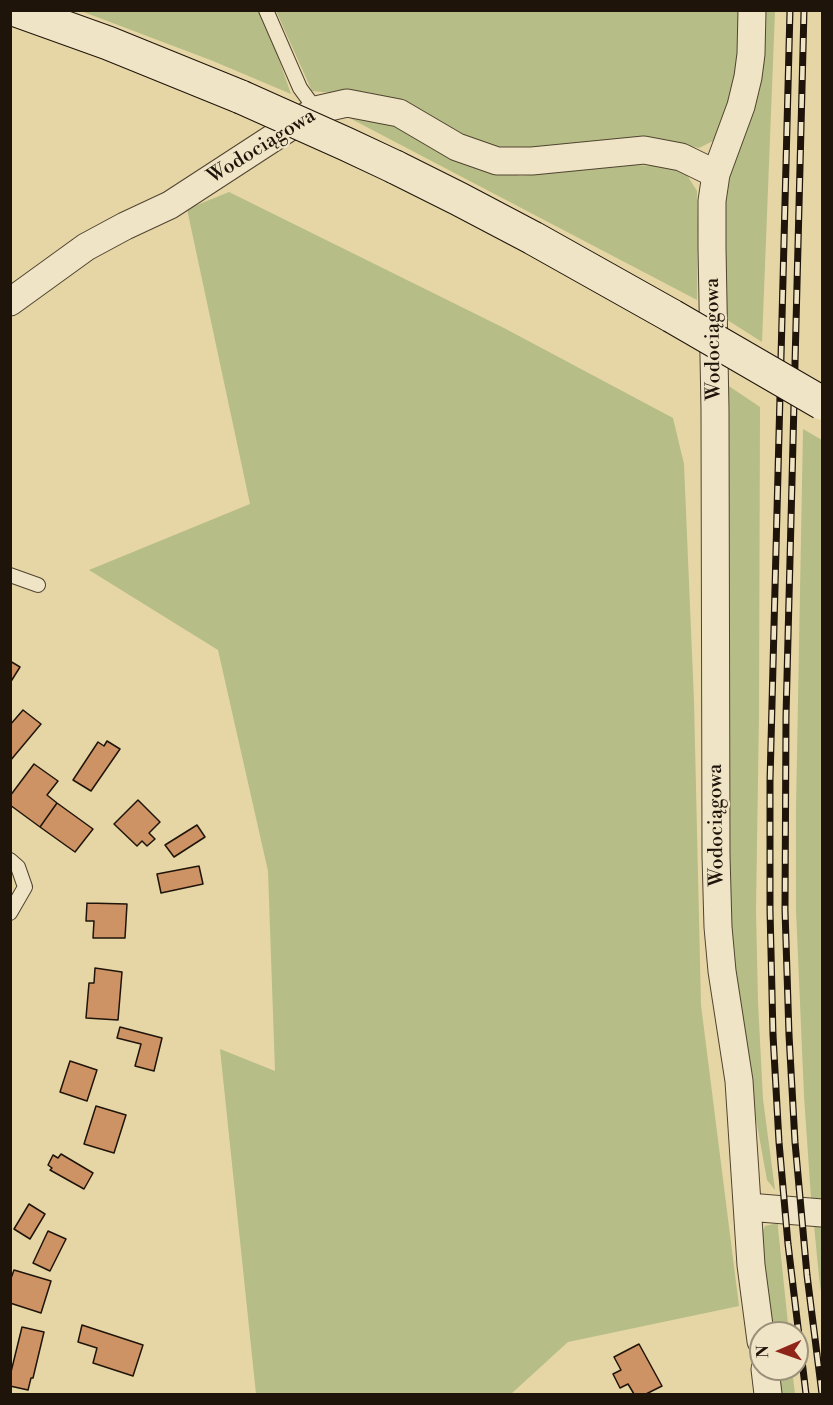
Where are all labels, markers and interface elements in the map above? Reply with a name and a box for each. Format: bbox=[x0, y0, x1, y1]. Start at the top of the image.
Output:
street label: Wodociągowa bbox=[204, 104, 320, 190]
street label: Wodociągowa bbox=[701, 277, 727, 401]
street label: Wodociągowa bbox=[704, 763, 730, 887]
north arrow bbox=[749, 1321, 809, 1381]
text: N bbox=[753, 1345, 773, 1358]

